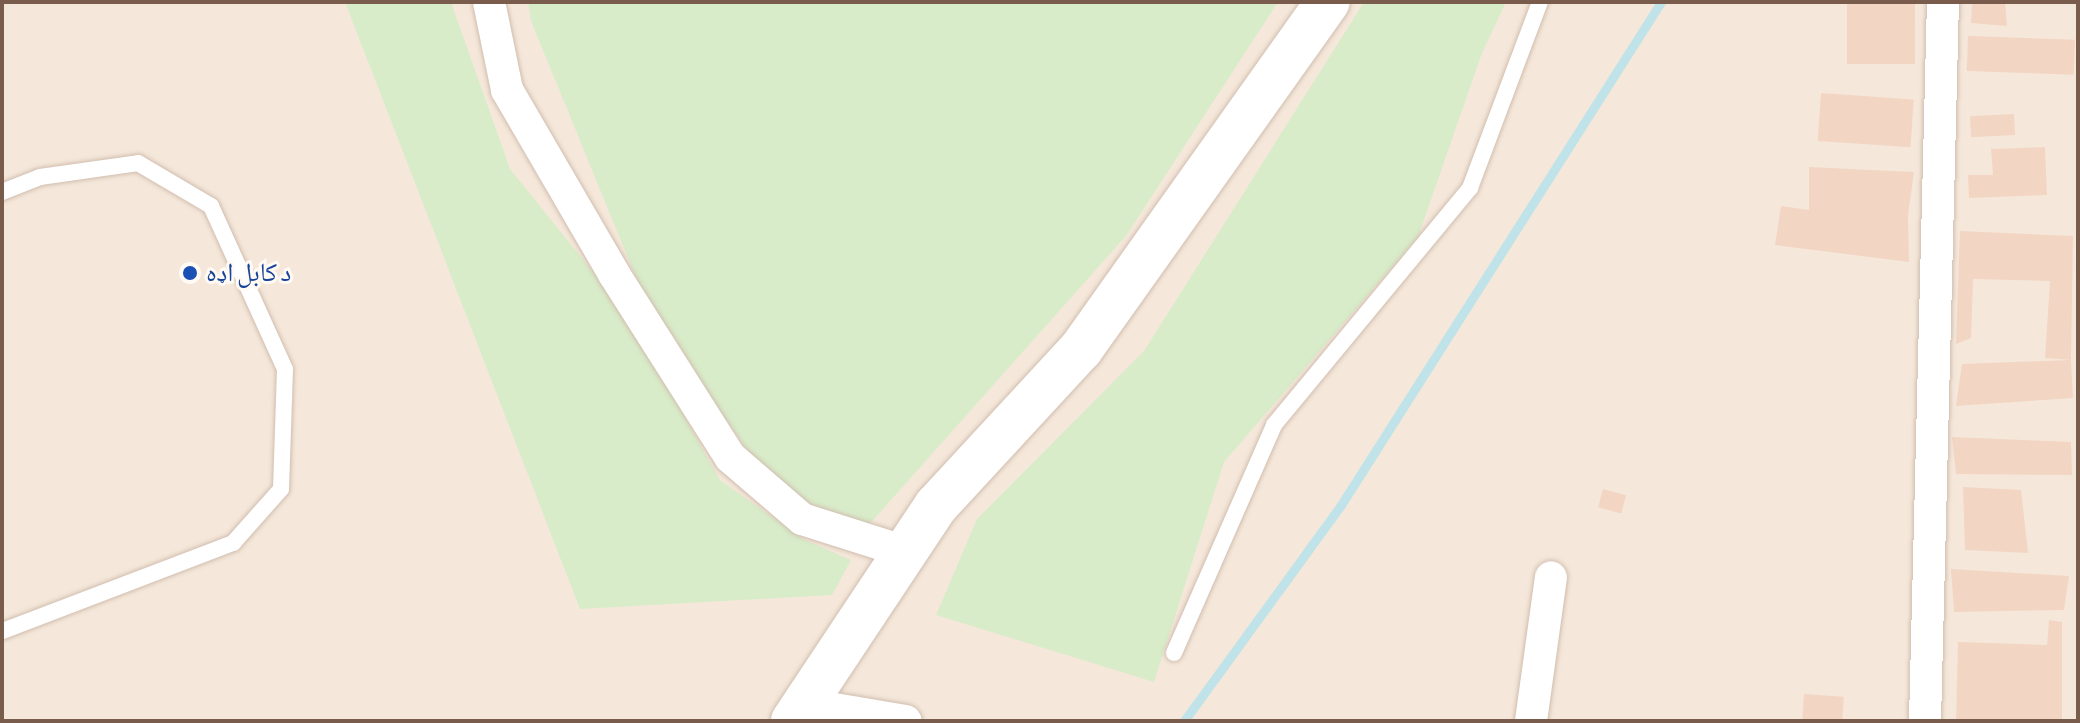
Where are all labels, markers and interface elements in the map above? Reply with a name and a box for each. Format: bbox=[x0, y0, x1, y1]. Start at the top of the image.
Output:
place label: د کابل اډه bbox=[206, 257, 291, 289]
marker: د کابل اډه bbox=[181, 264, 199, 282]

